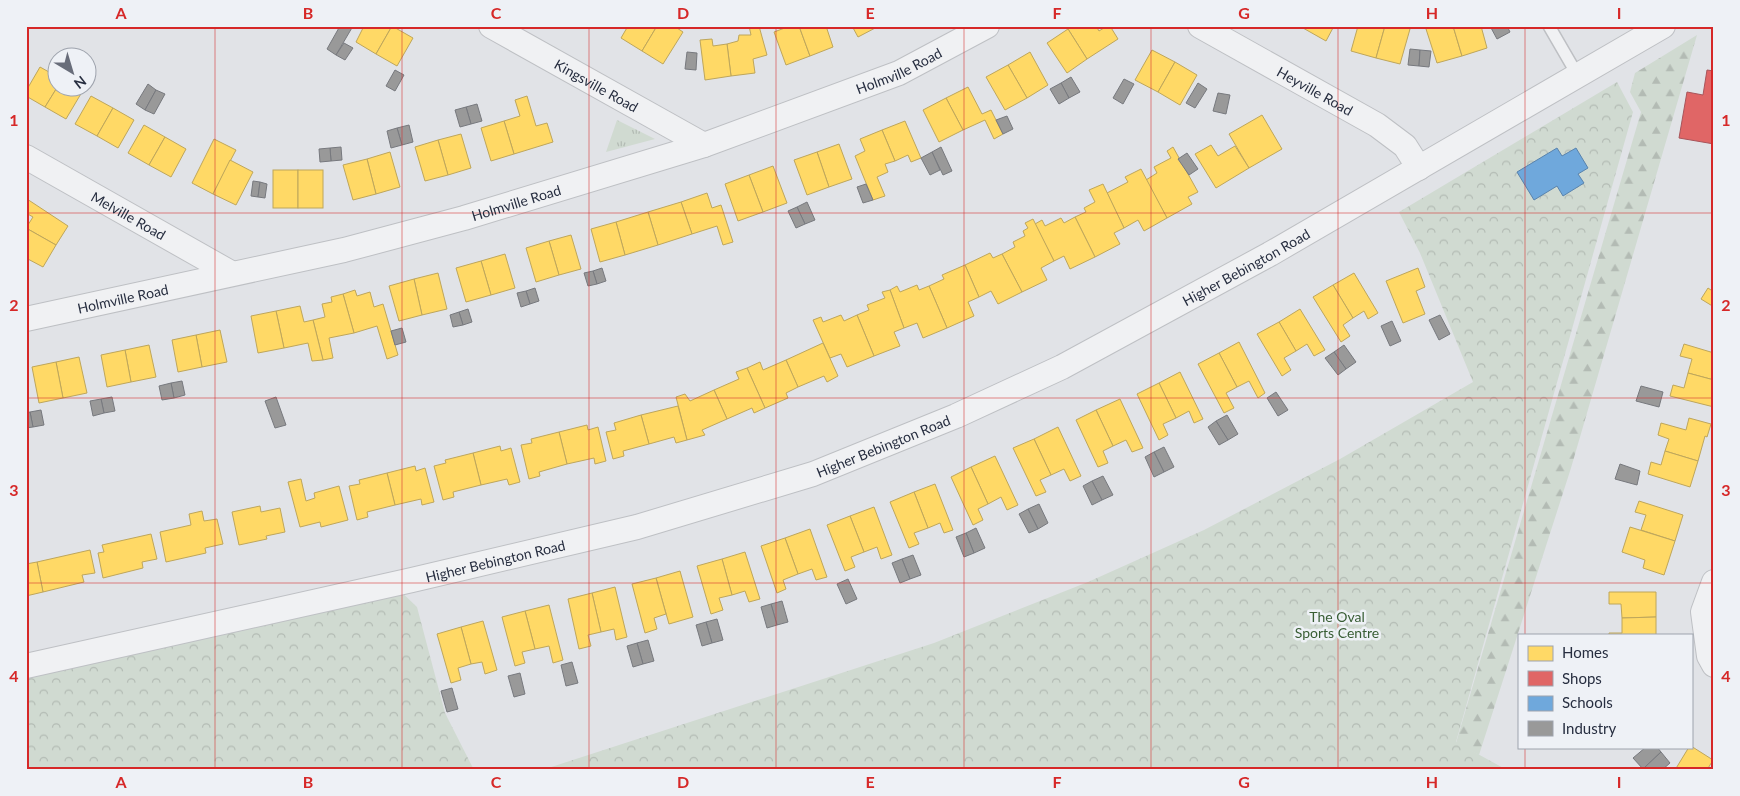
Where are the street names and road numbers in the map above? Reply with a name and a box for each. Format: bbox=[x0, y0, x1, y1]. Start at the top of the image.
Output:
street label: Holmville Road bbox=[853, 43, 944, 97]
street label: Kingsville Road bbox=[552, 55, 641, 115]
street label: Heyville Road bbox=[1274, 62, 1356, 118]
street label: Holmville Road bbox=[469, 181, 563, 224]
street label: Melville Road bbox=[88, 187, 169, 243]
street label: Higher Bebington Road bbox=[1179, 224, 1313, 309]
street label: Holmville Road bbox=[76, 280, 170, 316]
street label: Higher Bebington Road bbox=[814, 411, 952, 480]
street label: Higher Bebington Road bbox=[424, 536, 567, 585]

